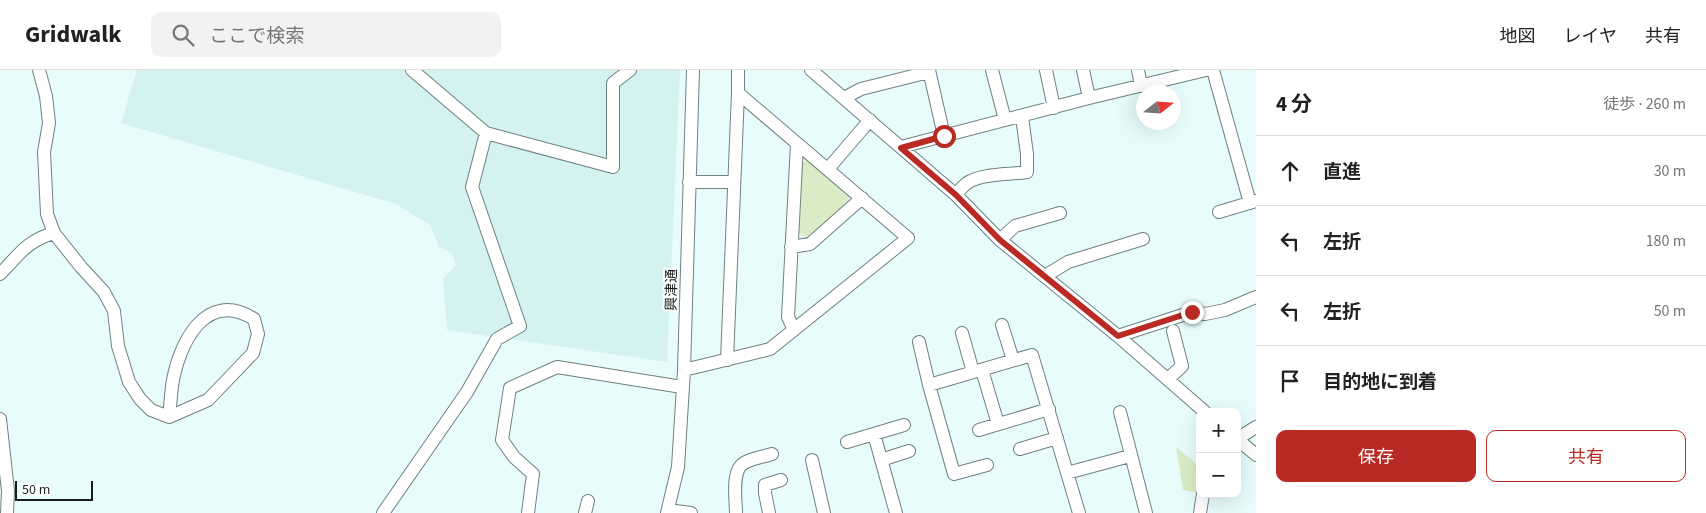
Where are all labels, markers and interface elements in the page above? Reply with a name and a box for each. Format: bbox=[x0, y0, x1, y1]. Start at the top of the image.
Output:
search box bbox=[151, 12, 501, 57]
text: Gridwalk bbox=[25, 17, 121, 52]
icon: search bbox=[169, 21, 197, 49]
text: ここで検索 bbox=[209, 23, 304, 50]
text: 地図 bbox=[1500, 24, 1536, 49]
text: レイヤ bbox=[1564, 24, 1617, 49]
text: 共有 bbox=[1645, 24, 1681, 49]
north arrow bbox=[1136, 85, 1181, 130]
text: 4 分 bbox=[1276, 89, 1312, 119]
text: 徒歩 · 260 m bbox=[1603, 93, 1686, 115]
route start bbox=[933, 125, 956, 148]
icon: ahead bbox=[1276, 157, 1304, 185]
text: 直進 bbox=[1323, 159, 1361, 186]
text: 30 m bbox=[1654, 160, 1686, 182]
icon: left bbox=[1276, 227, 1304, 255]
text: 左折 bbox=[1323, 229, 1361, 256]
text: 180 m bbox=[1646, 230, 1686, 252]
street label: 興津通 bbox=[662, 269, 682, 311]
icon: left bbox=[1276, 297, 1304, 325]
text: 左折 bbox=[1323, 299, 1361, 326]
text: 50 m bbox=[1654, 300, 1686, 322]
route end bbox=[1181, 301, 1204, 324]
icon: arrive bbox=[1276, 367, 1304, 395]
text: 目的地に到着 bbox=[1323, 369, 1437, 396]
map controls bbox=[1196, 408, 1241, 498]
button: + bbox=[1196, 408, 1241, 453]
button: 保存 bbox=[1276, 430, 1476, 482]
button: 共有 bbox=[1486, 430, 1686, 482]
button: − bbox=[1196, 453, 1241, 498]
scale bar bbox=[15, 478, 92, 501]
text: 50 m bbox=[22, 480, 50, 500]

